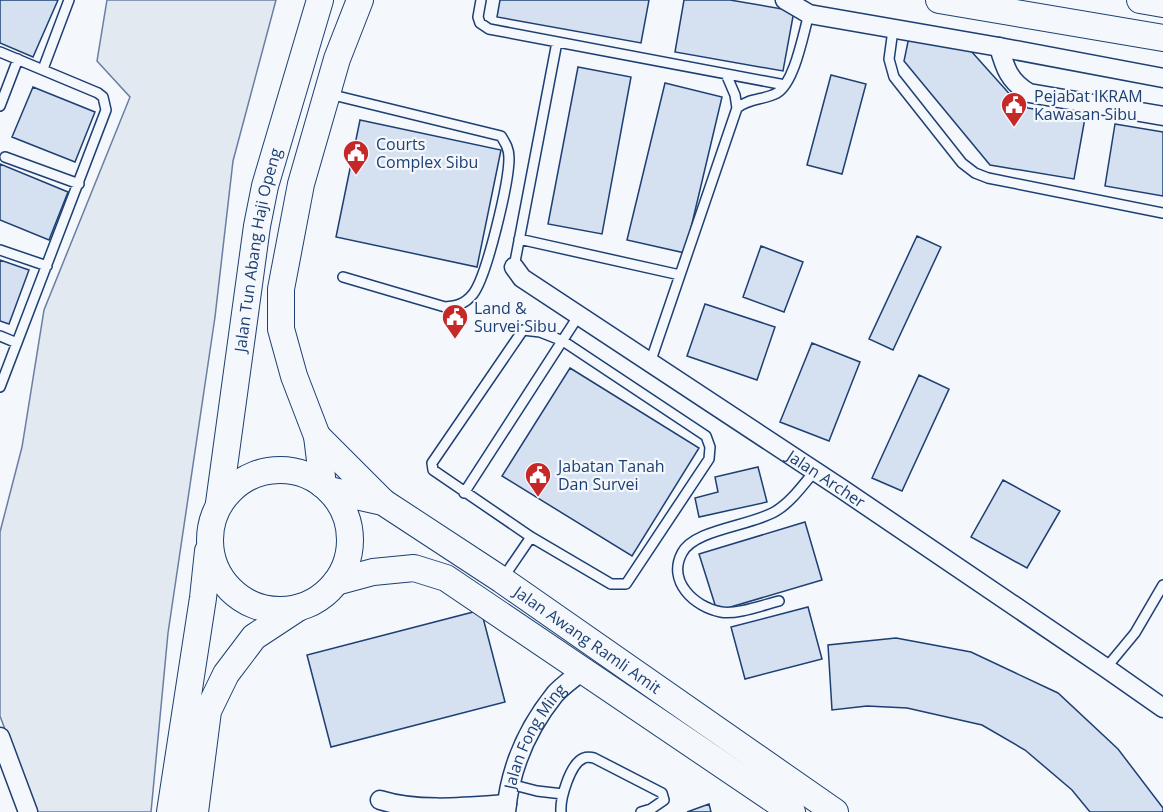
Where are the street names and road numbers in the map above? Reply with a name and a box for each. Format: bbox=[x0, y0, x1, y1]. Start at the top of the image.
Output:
street label: Jalan Tun Abang Haji Openg bbox=[229, 145, 287, 355]
street label: Jalan Archer bbox=[781, 444, 870, 513]
street label: Jalan Awang Ramli Amit bbox=[508, 580, 666, 699]
street label: Jalan Fong Ming bbox=[498, 678, 571, 793]

